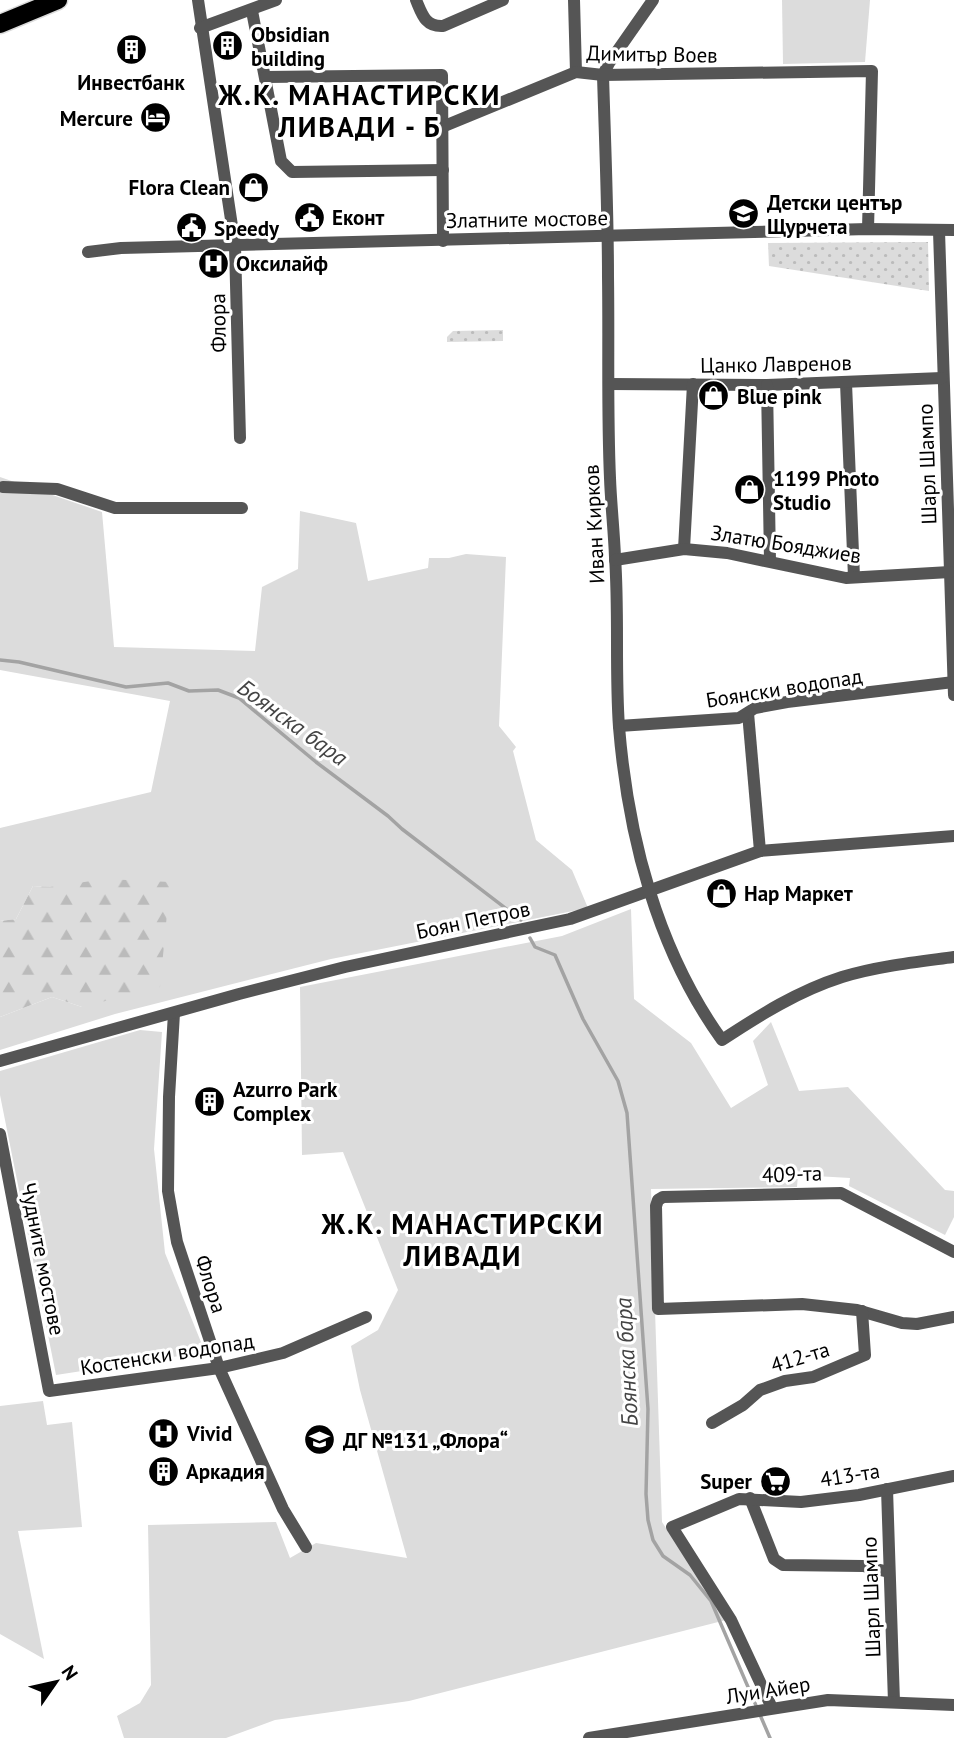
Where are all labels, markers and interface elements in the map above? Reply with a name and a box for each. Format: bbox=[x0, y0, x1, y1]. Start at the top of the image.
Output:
place label: Obsidian building bbox=[251, 21, 330, 72]
building icon: Obsidian building bbox=[211, 29, 245, 63]
building icon: Инвестбанк bbox=[114, 33, 148, 67]
street label: Димитър Воев bbox=[586, 39, 718, 69]
place label: Инвестбанк bbox=[77, 69, 185, 96]
district label: Ж.К. МАНАСТИРСКИ ЛИВАДИ - Б bbox=[218, 76, 501, 145]
hotel icon: Mercure bbox=[139, 101, 173, 135]
place label: Mercure bbox=[60, 105, 133, 132]
shop icon: Flora Clean bbox=[236, 170, 270, 204]
place label: Flora Clean bbox=[129, 174, 230, 201]
place label: Детски център Щурчета bbox=[767, 189, 902, 240]
school or university icon: Детски център Щурчета bbox=[727, 197, 761, 231]
public building icon: Еконт bbox=[292, 200, 326, 234]
place label: Еконт bbox=[332, 204, 385, 231]
street label: Златните мостове bbox=[446, 204, 608, 234]
public building icon: Speedy bbox=[174, 211, 208, 245]
place label: Speedy bbox=[214, 215, 280, 242]
hospital icon: Оксилайф bbox=[196, 246, 230, 280]
place label: Оксилайф bbox=[236, 250, 328, 277]
street label: Флора bbox=[204, 293, 232, 353]
street label: Цанко Лавренов bbox=[700, 349, 852, 379]
shop icon: Blue pink bbox=[697, 379, 731, 413]
place label: Blue pink bbox=[737, 383, 822, 410]
street label: Шарл Шампо bbox=[911, 403, 943, 525]
street label: Иван Кирков bbox=[577, 464, 611, 584]
place label: 1199 Photo Studio bbox=[773, 465, 879, 516]
shop icon: 1199 Photo Studio bbox=[733, 473, 767, 507]
street label: Златю Бояджиев bbox=[709, 519, 863, 569]
street label: Боянски водопад bbox=[704, 662, 864, 714]
water label: Боянска бара bbox=[232, 672, 354, 772]
shop icon: Нар Маркет bbox=[704, 876, 738, 910]
place label: Нар Маркет bbox=[744, 880, 853, 907]
street label: Боян Петров bbox=[414, 895, 532, 945]
place label: Azurro Park Complex bbox=[233, 1076, 338, 1127]
building icon: Azurro Park Complex bbox=[193, 1084, 227, 1118]
street label: 409-та bbox=[761, 1159, 823, 1189]
street label: Чудните мостове bbox=[15, 1180, 71, 1338]
district label: Ж.К. МАНАСТИРСКИ ЛИВАДИ bbox=[321, 1205, 604, 1274]
street label: Флора bbox=[189, 1252, 233, 1316]
water label: Боянска бара bbox=[608, 1297, 644, 1427]
street label: Костенски водопад bbox=[78, 1327, 256, 1381]
street label: 412-та bbox=[767, 1335, 833, 1379]
hospital icon: Vivid bbox=[147, 1416, 181, 1450]
place label: Vivid bbox=[186, 1420, 232, 1447]
school or university icon: ДГ №131 „Флора“ bbox=[303, 1423, 337, 1457]
place label: ДГ №131 „Флора“ bbox=[343, 1427, 508, 1454]
building icon: Аркадия bbox=[146, 1454, 180, 1488]
street label: 413-та bbox=[818, 1457, 882, 1493]
place label: Аркадия bbox=[186, 1458, 265, 1485]
supermarket icon: Super bbox=[758, 1464, 792, 1498]
place label: Super bbox=[700, 1468, 753, 1495]
street label: Шарл Шампо bbox=[855, 1536, 887, 1658]
north arrow bbox=[21, 1647, 91, 1717]
text: N bbox=[57, 1661, 84, 1684]
street label: Луи Айер bbox=[723, 1670, 812, 1710]

